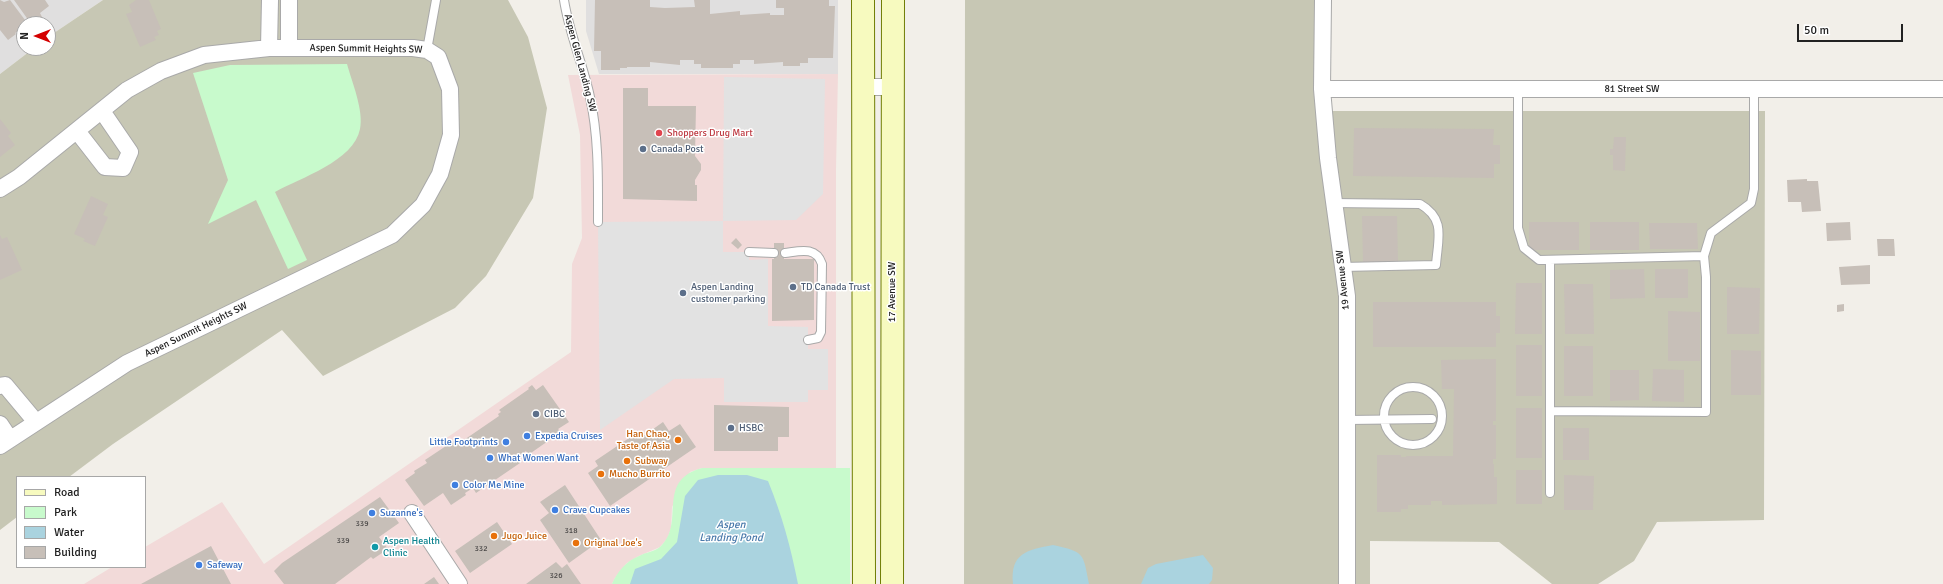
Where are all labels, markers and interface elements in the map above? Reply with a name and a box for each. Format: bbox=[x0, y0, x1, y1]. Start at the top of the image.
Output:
street label: Aspen Glen Landing SW bbox=[561, 13, 599, 113]
north arrow bbox=[16, 16, 56, 56]
scale bar bbox=[1799, 16, 1905, 42]
text: 50 m bbox=[1804, 23, 1829, 38]
text: N bbox=[18, 32, 31, 40]
street label: Aspen Summit Heights SW bbox=[309, 42, 423, 56]
street label: 81 Street SW bbox=[1604, 83, 1660, 95]
place label: Shoppers Drug Mart bbox=[667, 127, 753, 139]
marker: Shoppers Drug Mart bbox=[654, 128, 664, 138]
place label: Canada Post bbox=[651, 143, 704, 155]
marker: Canada Post bbox=[638, 144, 648, 154]
street label: 19 Avenue SW bbox=[1334, 249, 1352, 311]
street label: 17 Avenue SW bbox=[886, 262, 898, 322]
place label: Aspen Landing customer parking bbox=[691, 281, 765, 304]
place label: TD Canada Trust bbox=[801, 281, 870, 293]
marker: TD Canada Trust bbox=[788, 282, 798, 292]
marker: Aspen Landing customer parking bbox=[678, 288, 688, 298]
street label: Aspen Summit Heights SW bbox=[143, 300, 249, 360]
place label: CIBC bbox=[544, 408, 565, 420]
marker: CIBC bbox=[531, 409, 541, 419]
place label: HSBC bbox=[739, 422, 763, 434]
marker: HSBC bbox=[726, 423, 736, 433]
place label: Han Chao, Taste of Asia bbox=[617, 428, 670, 452]
place label: Expedia Cruises bbox=[535, 430, 602, 442]
marker: Expedia Cruises bbox=[522, 431, 532, 441]
marker: Han Chao, Taste of Asia bbox=[673, 435, 683, 445]
place label: Little Footprints bbox=[429, 436, 498, 448]
marker: Little Footprints bbox=[501, 437, 511, 447]
place label: What Women Want bbox=[498, 452, 579, 464]
marker: What Women Want bbox=[485, 453, 495, 463]
place label: Subway bbox=[635, 455, 668, 467]
marker: Subway bbox=[622, 456, 632, 466]
place label: Mucho Burrito bbox=[609, 468, 670, 480]
marker: Mucho Burrito bbox=[596, 469, 606, 479]
legend bbox=[16, 476, 146, 568]
place label: Color Me Mine bbox=[463, 479, 525, 491]
marker: Color Me Mine bbox=[450, 480, 460, 490]
text: Road bbox=[54, 485, 80, 500]
place label: Crave Cupcakes bbox=[563, 504, 630, 516]
text: Park bbox=[54, 505, 77, 520]
marker: Crave Cupcakes bbox=[550, 505, 560, 515]
place label: Suzanne's bbox=[380, 507, 423, 519]
marker: Suzanne's bbox=[367, 508, 377, 518]
water label: Aspen Landing Pond bbox=[699, 518, 763, 544]
house number: 339 bbox=[356, 519, 368, 529]
text: Water bbox=[54, 525, 84, 540]
house number: 318 bbox=[565, 526, 577, 536]
place label: Jugo Juice bbox=[502, 530, 547, 542]
marker: Jugo Juice bbox=[489, 531, 499, 541]
place label: Aspen Health Clinic bbox=[383, 535, 440, 558]
house number: 339 bbox=[337, 536, 349, 546]
place label: Original Joe's bbox=[584, 537, 642, 549]
marker: Original Joe's bbox=[571, 538, 581, 548]
marker: Aspen Health Clinic bbox=[370, 542, 380, 552]
house number: 332 bbox=[475, 544, 487, 554]
text: Building bbox=[54, 545, 97, 560]
place label: Safeway bbox=[207, 559, 243, 571]
marker: Safeway bbox=[194, 560, 204, 570]
house number: 326 bbox=[550, 571, 562, 581]

